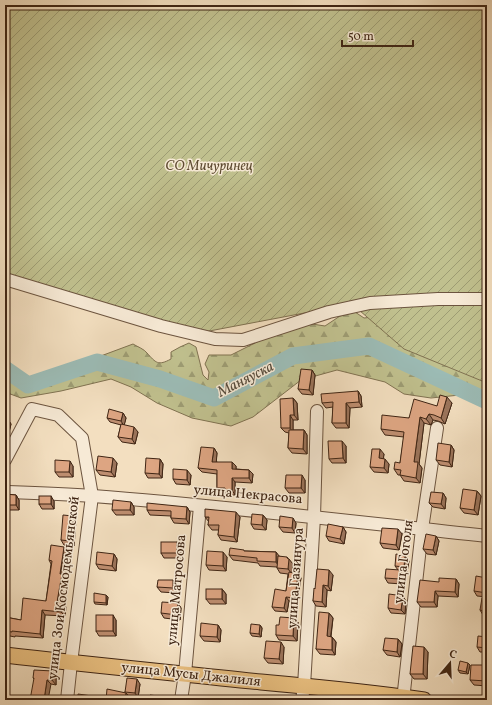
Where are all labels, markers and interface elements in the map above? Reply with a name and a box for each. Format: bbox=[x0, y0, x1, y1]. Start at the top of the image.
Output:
scale bar bbox=[342, 22, 413, 48]
text: 50 m bbox=[348, 29, 374, 45]
park label: СО Мичуринец bbox=[165, 157, 253, 176]
water label: Маняуска bbox=[213, 357, 278, 404]
street label: улица Некрасова bbox=[193, 481, 303, 509]
street label: улица Зои Космодемьянской bbox=[43, 495, 85, 681]
street label: улица Гоголя bbox=[389, 519, 419, 605]
street label: улица Газинура bbox=[283, 527, 309, 629]
street label: улица Матросова bbox=[163, 534, 191, 646]
north arrow bbox=[430, 643, 470, 683]
text: С bbox=[447, 647, 459, 663]
street label: улица Мусы Джалиля bbox=[120, 658, 262, 692]

